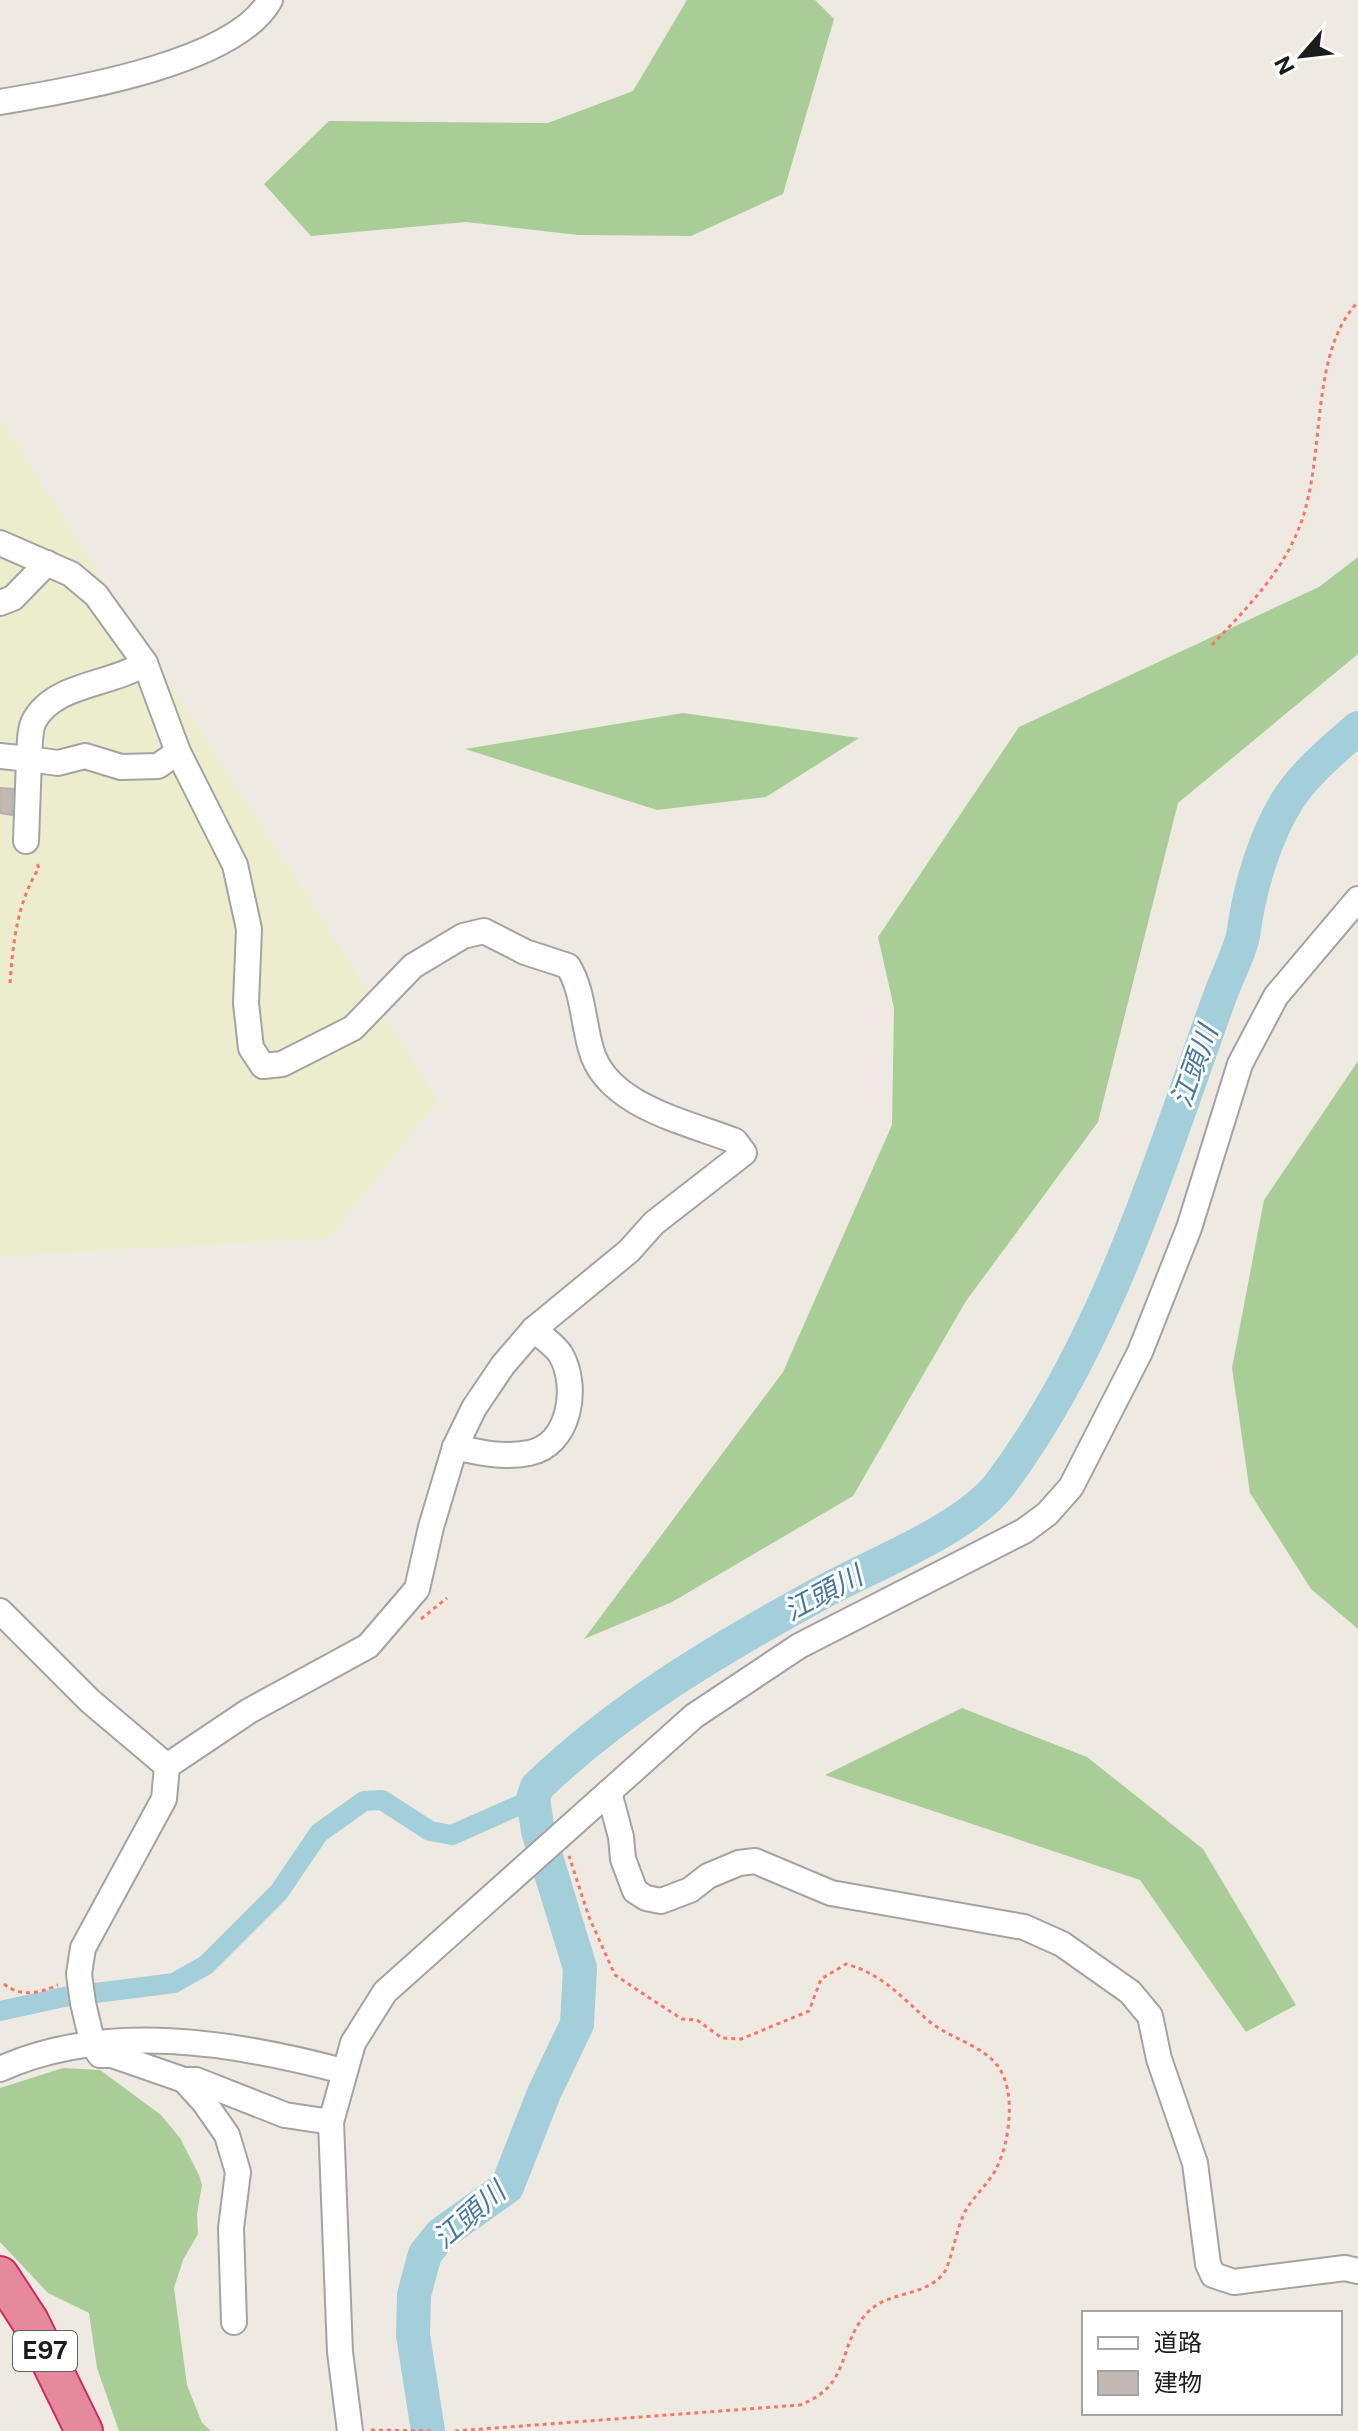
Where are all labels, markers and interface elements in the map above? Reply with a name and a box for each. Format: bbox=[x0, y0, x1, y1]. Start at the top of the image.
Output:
north arrow bbox=[1262, 16, 1342, 96]
text: N bbox=[1269, 52, 1300, 79]
water label: 江頭川 bbox=[1164, 1018, 1224, 1111]
water label: 江頭川 bbox=[778, 1557, 870, 1627]
water label: 江頭川 bbox=[426, 2173, 513, 2255]
legend bbox=[1082, 2311, 1342, 2415]
text: 道路 bbox=[1154, 2328, 1202, 2356]
road number: E97 bbox=[13, 2331, 77, 2371]
text: 建物 bbox=[1154, 2368, 1202, 2396]

